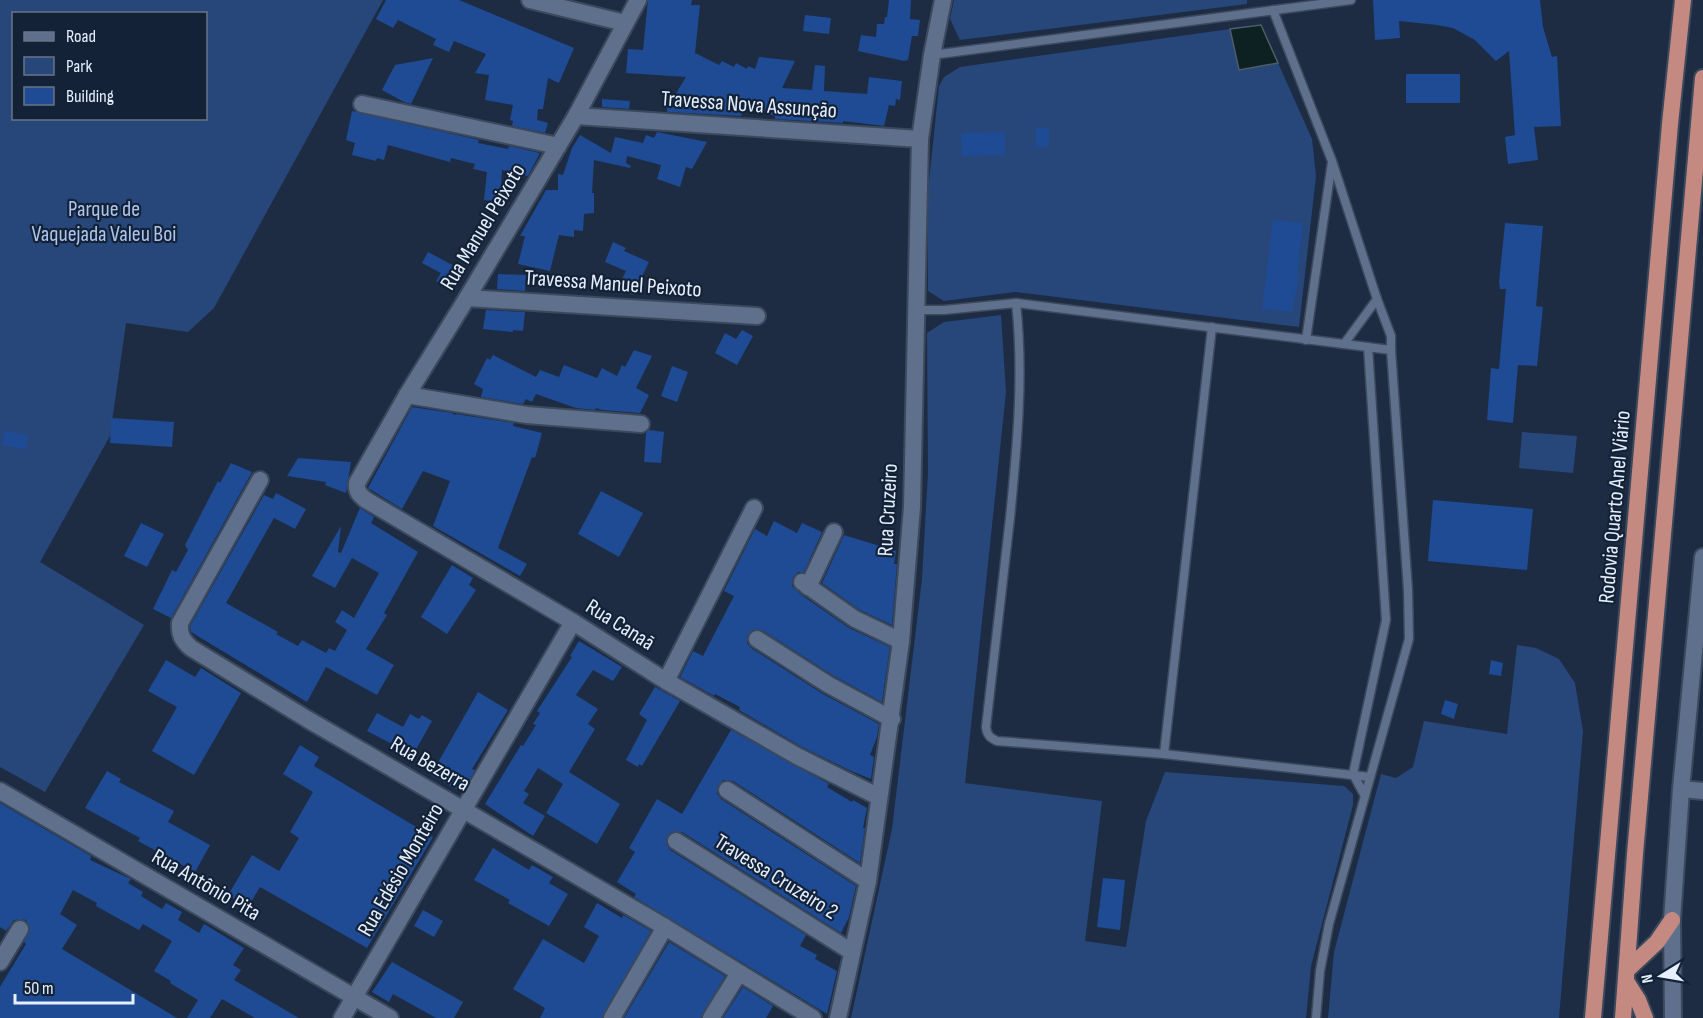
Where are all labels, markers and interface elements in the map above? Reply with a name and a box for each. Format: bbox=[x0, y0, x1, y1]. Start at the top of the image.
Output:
legend bbox=[12, 12, 207, 120]
text: Road bbox=[66, 26, 96, 47]
text: Park bbox=[66, 56, 92, 77]
street label: Travessa Nova Assunção bbox=[660, 85, 838, 125]
text: Building bbox=[66, 86, 114, 107]
street label: Rua Manuel Peixoto bbox=[435, 159, 531, 295]
park label: Parque de Vaquejada Valeu Boi bbox=[32, 196, 176, 248]
street label: Travessa Manuel Peixoto bbox=[523, 264, 703, 304]
street label: Rodovia Quarto Anel Viário bbox=[1593, 409, 1637, 605]
street label: Rua Cruzeiro bbox=[872, 463, 904, 557]
street label: Rua Canaã bbox=[580, 593, 660, 657]
street label: Rua Bezerra bbox=[386, 731, 474, 797]
street label: Rua Edésio Monteiro bbox=[352, 799, 450, 941]
street label: Travessa Cruzeiro 2 bbox=[709, 828, 843, 926]
street label: Rua Antônio Pita bbox=[147, 843, 265, 927]
north arrow bbox=[1631, 946, 1691, 1006]
scale bar bbox=[15, 967, 134, 1005]
text: N bbox=[1638, 973, 1658, 985]
text: 50 m bbox=[24, 978, 54, 999]

